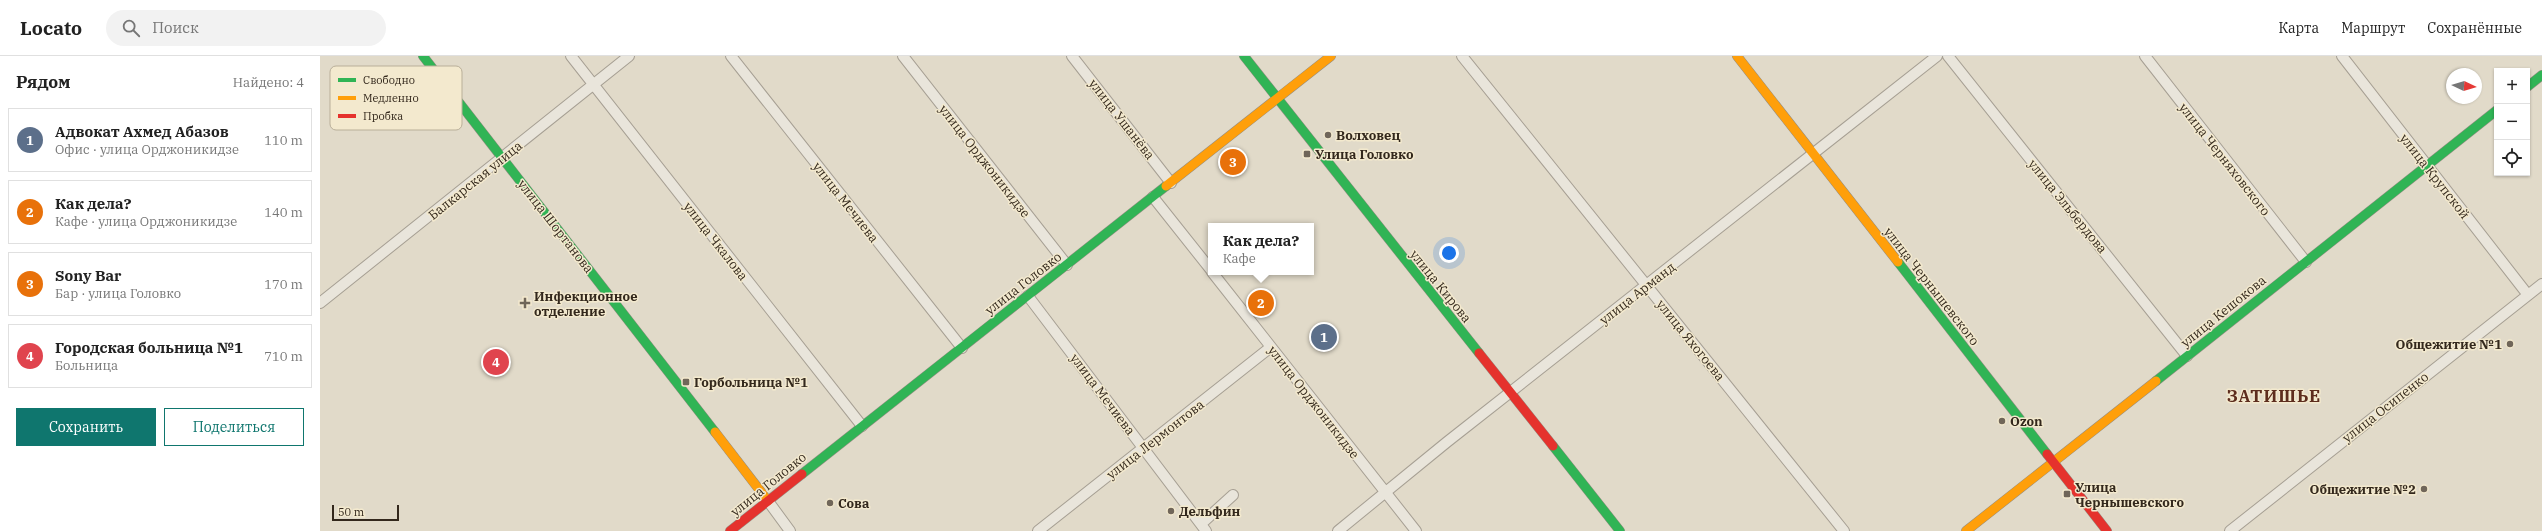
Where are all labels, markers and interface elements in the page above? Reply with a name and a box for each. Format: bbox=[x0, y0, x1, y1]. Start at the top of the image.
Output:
search box bbox=[106, 10, 386, 46]
text: Locato bbox=[20, 16, 82, 40]
icon: search bbox=[120, 17, 142, 39]
text: Поиск bbox=[152, 18, 199, 37]
text: Карта bbox=[2278, 19, 2319, 37]
text: Маршрут bbox=[2341, 19, 2405, 37]
text: Сохранённые bbox=[2427, 19, 2522, 37]
legend bbox=[330, 66, 462, 130]
north arrow bbox=[2446, 68, 2482, 104]
map controls bbox=[2494, 68, 2530, 176]
button: + bbox=[2494, 68, 2530, 104]
text: Рядом bbox=[16, 71, 71, 93]
text: Свободно bbox=[363, 73, 415, 87]
text: Найдено: 4 bbox=[233, 74, 304, 91]
street label: улица Ушанёва bbox=[1085, 76, 1158, 163]
text: Медленно bbox=[363, 91, 419, 105]
street label: улица Черняховского bbox=[2175, 99, 2274, 219]
street label: улица Орджоникидзе bbox=[935, 101, 1034, 221]
button: − bbox=[2494, 104, 2530, 140]
text: Пробка bbox=[363, 109, 403, 123]
text: Адвокат Ахмед Абазов bbox=[55, 122, 229, 141]
place label: Волховец bbox=[1336, 127, 1400, 144]
marker: Волховец bbox=[1323, 130, 1333, 140]
street label: улица Крупской bbox=[2396, 130, 2473, 222]
text: 1 bbox=[26, 132, 34, 149]
text: 110 m bbox=[264, 132, 303, 149]
street label: Балкарская улица bbox=[425, 137, 526, 224]
button: locate bbox=[2494, 140, 2530, 176]
text: Офис · улица Орджоникидзе bbox=[55, 141, 239, 158]
place label: Улица Головко bbox=[1315, 146, 1414, 163]
pin: 3 bbox=[1220, 147, 1246, 177]
marker: Улица Головко bbox=[1302, 149, 1312, 159]
street label: улица Эльбердова bbox=[2024, 156, 2111, 257]
street label: улица Мечиева bbox=[809, 159, 882, 246]
street label: улица Шортанова bbox=[514, 176, 597, 277]
text: Как дела? bbox=[55, 194, 131, 213]
street label: улица Чкалова bbox=[680, 199, 752, 284]
text: 2 bbox=[26, 204, 34, 221]
text: 140 m bbox=[264, 204, 303, 221]
text: Кафе · улица Орджоникидзе bbox=[55, 213, 237, 230]
popup bbox=[1208, 223, 1314, 275]
street label: улица Чернышевского bbox=[1880, 224, 1983, 349]
text: Как дела? bbox=[1223, 231, 1299, 250]
your location bbox=[1439, 243, 1459, 263]
street label: улица Кирова bbox=[1406, 246, 1475, 326]
street label: улица Головко bbox=[982, 248, 1065, 319]
text: Кафе bbox=[1223, 250, 1256, 267]
street label: улица Арманд bbox=[1596, 258, 1679, 328]
text: Sony Bar bbox=[55, 266, 121, 285]
street label: улица Кешокова bbox=[2177, 272, 2269, 351]
text: 3 bbox=[26, 276, 34, 293]
text: 170 m bbox=[264, 276, 303, 293]
text: Бар · улица Головко bbox=[55, 285, 181, 302]
place label: Инфекционное отделение bbox=[534, 288, 638, 320]
pin: 2 bbox=[1248, 288, 1274, 318]
street label: улица Яхогоева bbox=[1653, 296, 1729, 384]
marker: Инфекционное отделение bbox=[519, 297, 531, 309]
pin: 1 bbox=[1311, 322, 1337, 352]
place label: Общежитие №1 bbox=[2395, 336, 2502, 353]
text: Городская больница №1 bbox=[55, 338, 243, 357]
marker: Общежитие №1 bbox=[2505, 339, 2515, 349]
street label: улица Орджоникидзе bbox=[1264, 342, 1363, 462]
pin: 4 bbox=[483, 347, 509, 377]
text: 4 bbox=[26, 348, 34, 365]
text: 710 m bbox=[264, 348, 303, 365]
street label: улица Мечиева bbox=[1066, 350, 1139, 438]
text: Больница bbox=[55, 357, 118, 374]
street label: улица Осипенко bbox=[2339, 368, 2432, 446]
place label: Горбольница №1 bbox=[694, 374, 808, 391]
marker: Горбольница №1 bbox=[681, 377, 691, 387]
district label: ЗАТИШЬЕ bbox=[2227, 385, 2321, 407]
street label: улица Лермонтова bbox=[1103, 396, 1208, 483]
button: Сохранить bbox=[16, 408, 156, 446]
button: Поделиться bbox=[164, 408, 304, 446]
place label: Ozon bbox=[2010, 413, 2043, 430]
marker: Ozon bbox=[1997, 416, 2007, 426]
street label: улица Головко bbox=[727, 449, 810, 520]
place label: Улица Чернышевского bbox=[2075, 479, 2184, 511]
place label: Общежитие №2 bbox=[2309, 481, 2416, 498]
marker: Общежитие №2 bbox=[2419, 484, 2429, 494]
marker: Улица Чернышевского bbox=[2062, 489, 2072, 499]
place label: Сова bbox=[838, 495, 870, 512]
marker: Сова bbox=[825, 498, 835, 508]
scale bar bbox=[332, 503, 399, 522]
place label: Дельфин bbox=[1179, 503, 1241, 520]
text: 50 m bbox=[338, 505, 364, 519]
marker: Дельфин bbox=[1166, 506, 1176, 516]

